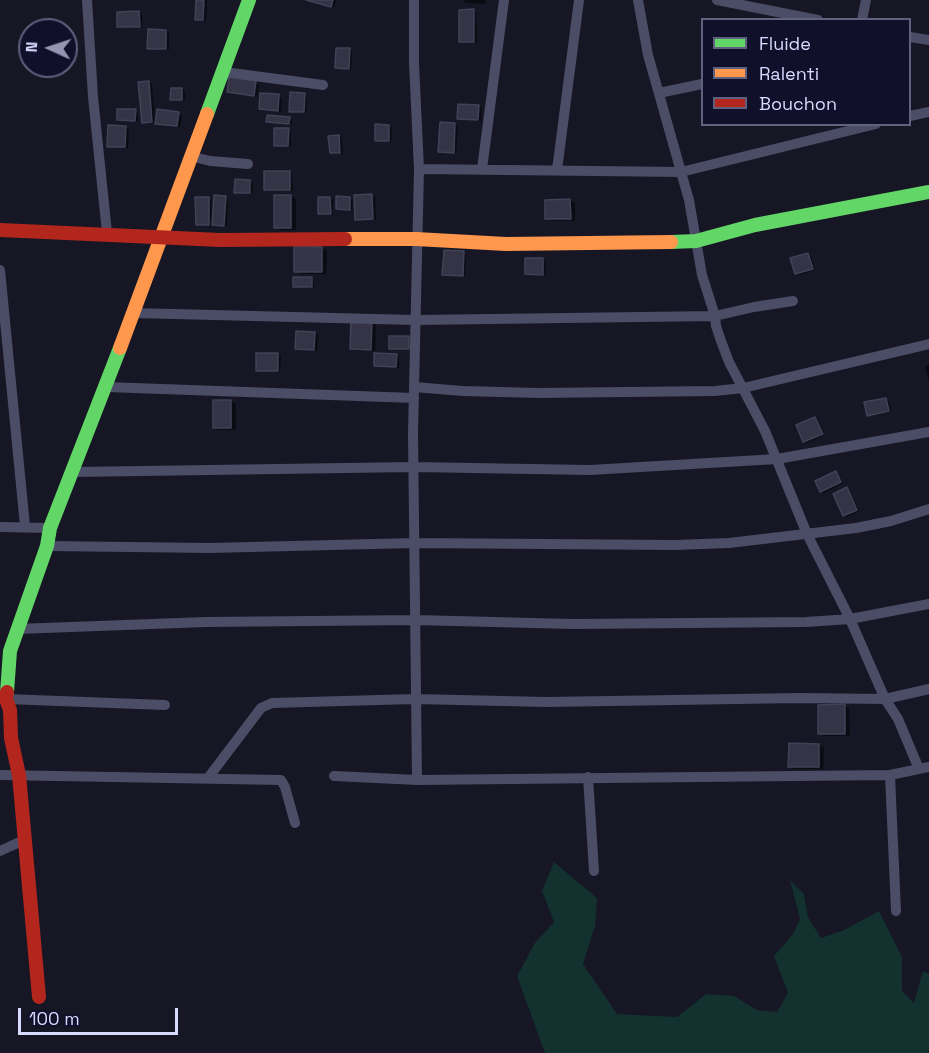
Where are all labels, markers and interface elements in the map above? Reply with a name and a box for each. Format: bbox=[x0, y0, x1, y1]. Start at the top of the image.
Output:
north arrow bbox=[18, 18, 78, 78]
legend bbox=[701, 18, 911, 126]
text: Fluide bbox=[759, 32, 811, 55]
text: N bbox=[21, 41, 42, 53]
text: Ralenti bbox=[759, 62, 819, 85]
text: Bouchon bbox=[759, 92, 837, 115]
scale bar bbox=[21, 996, 182, 1034]
text: 100 m bbox=[29, 1007, 80, 1030]

